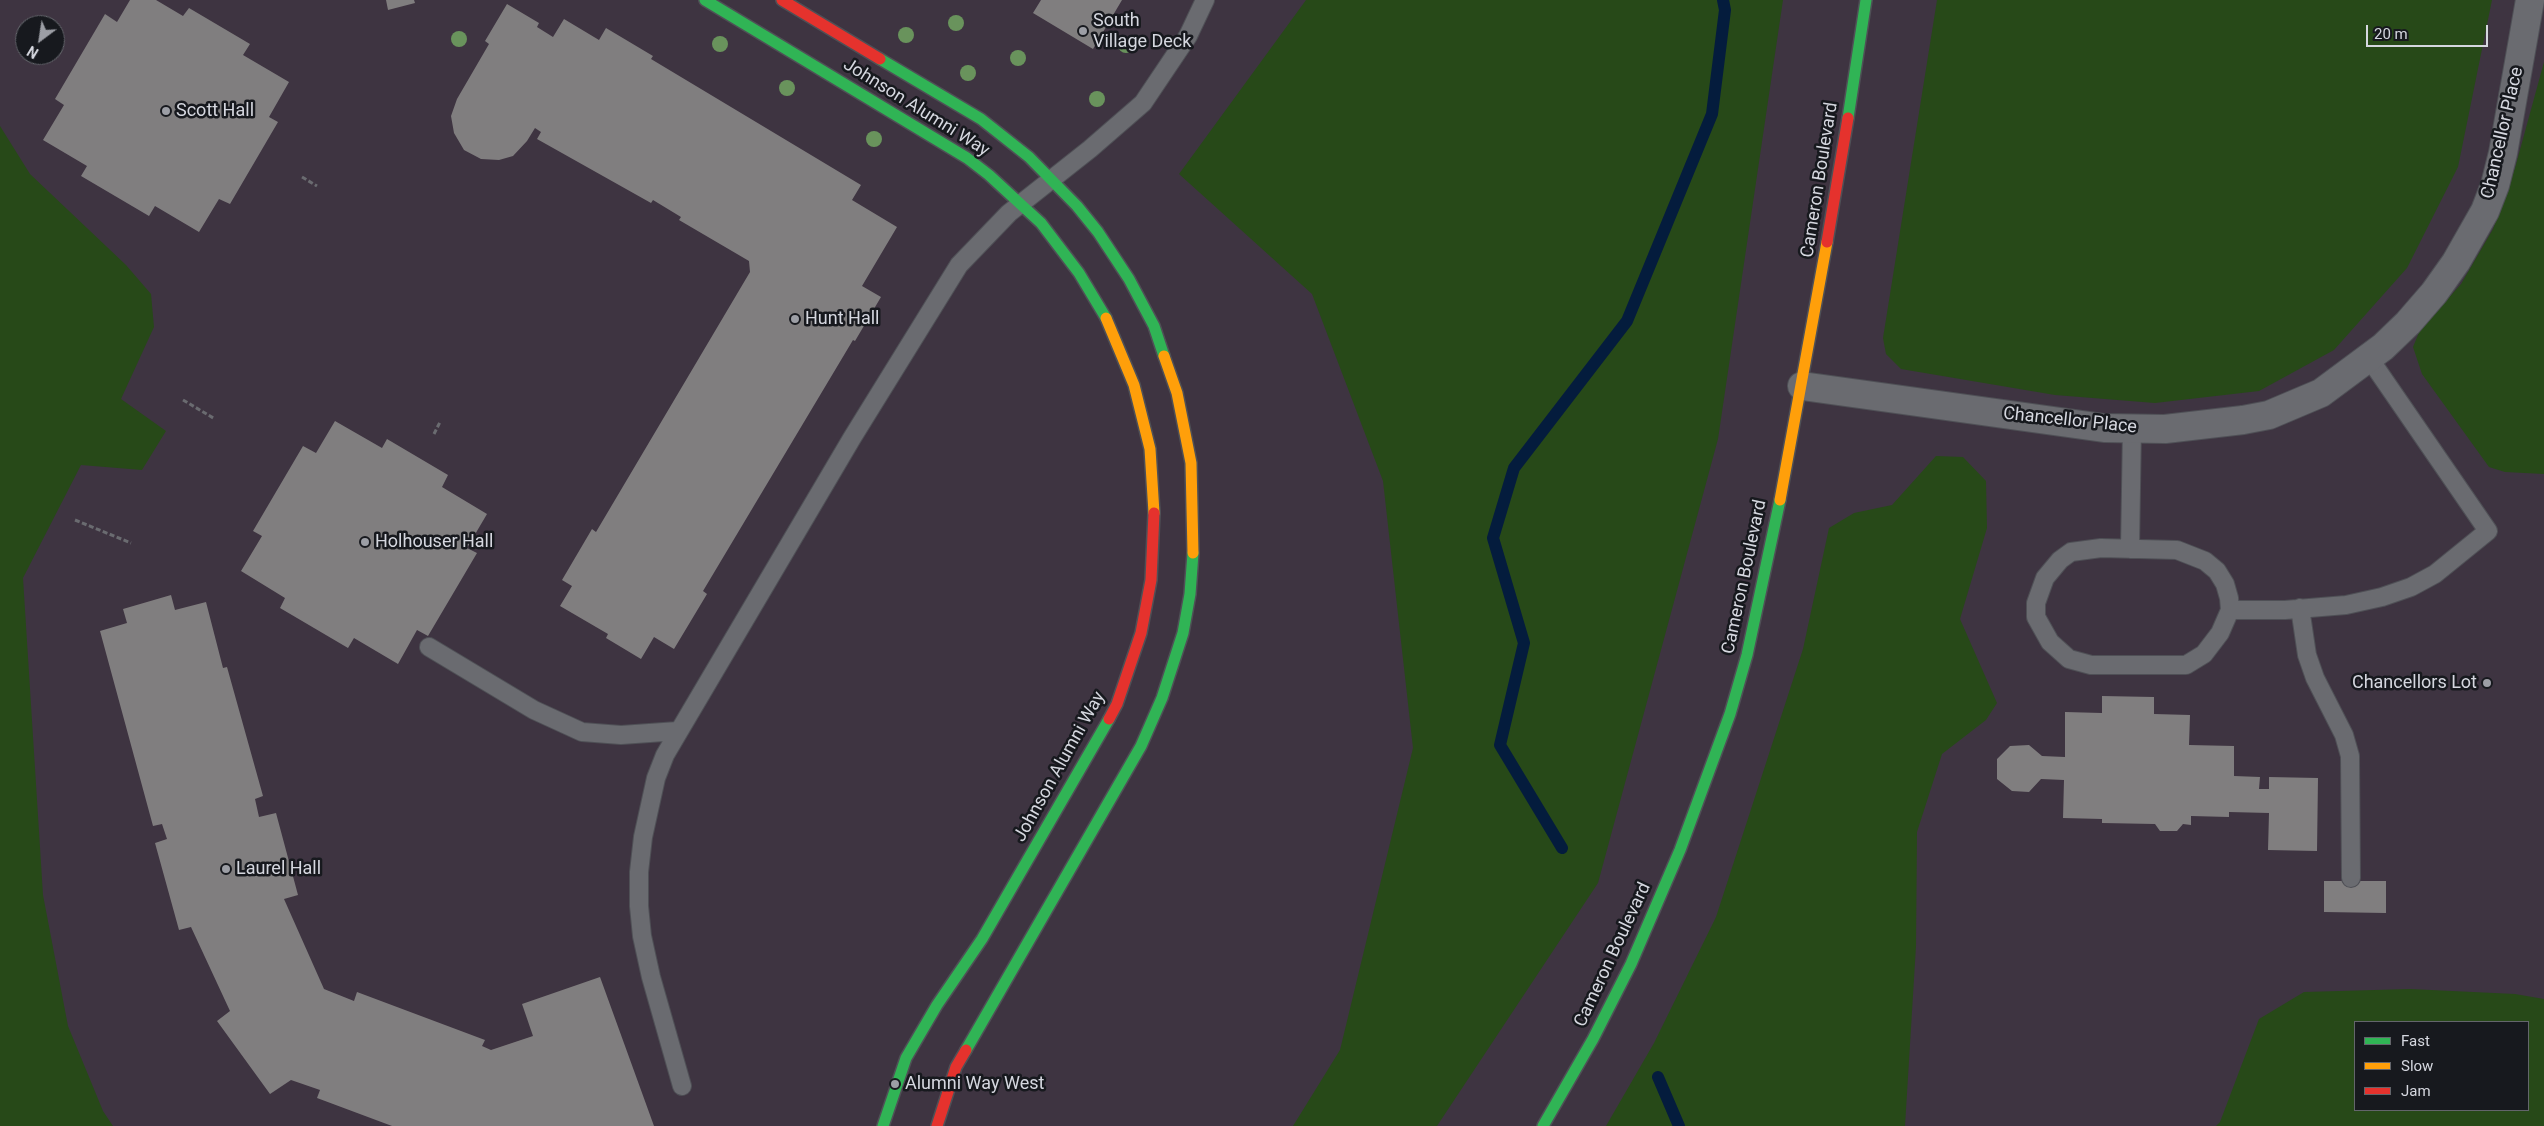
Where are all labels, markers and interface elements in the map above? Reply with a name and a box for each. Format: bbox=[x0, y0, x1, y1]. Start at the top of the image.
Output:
place label: South Village Deck bbox=[1093, 10, 1191, 52]
north arrow bbox=[15, 15, 65, 65]
scale bar bbox=[2369, 15, 2492, 47]
marker: South Village Deck bbox=[1077, 25, 1089, 37]
text: 20 m bbox=[2374, 25, 2408, 43]
text: N bbox=[24, 43, 41, 61]
street label: Johnson Alumni Way bbox=[839, 54, 993, 162]
street label: Chancellor Place bbox=[2477, 65, 2529, 201]
place label: Scott Hall bbox=[176, 100, 254, 122]
street label: Cameron Boulevard bbox=[1797, 101, 1843, 259]
marker: Scott Hall bbox=[160, 105, 172, 117]
place label: Hunt Hall bbox=[805, 308, 879, 330]
marker: Hunt Hall bbox=[789, 313, 801, 325]
street label: Chancellor Place bbox=[2002, 403, 2138, 439]
street label: Cameron Boulevard bbox=[1718, 498, 1772, 656]
place label: Holhouser Hall bbox=[375, 531, 493, 553]
marker: Holhouser Hall bbox=[359, 536, 371, 548]
place label: Chancellors Lot bbox=[2352, 672, 2477, 694]
marker: Chancellors Lot bbox=[2481, 677, 2493, 689]
street label: Johnson Alumni Way bbox=[1010, 688, 1110, 846]
place label: Laurel Hall bbox=[236, 858, 321, 880]
marker: Laurel Hall bbox=[220, 863, 232, 875]
street label: Cameron Boulevard bbox=[1570, 879, 1656, 1031]
legend bbox=[2354, 1021, 2529, 1111]
text: Fast bbox=[2401, 1032, 2430, 1050]
text: Slow bbox=[2401, 1057, 2433, 1075]
place label: Alumni Way West bbox=[905, 1073, 1044, 1095]
marker: Alumni Way West bbox=[889, 1078, 901, 1090]
text: Jam bbox=[2401, 1082, 2431, 1100]

